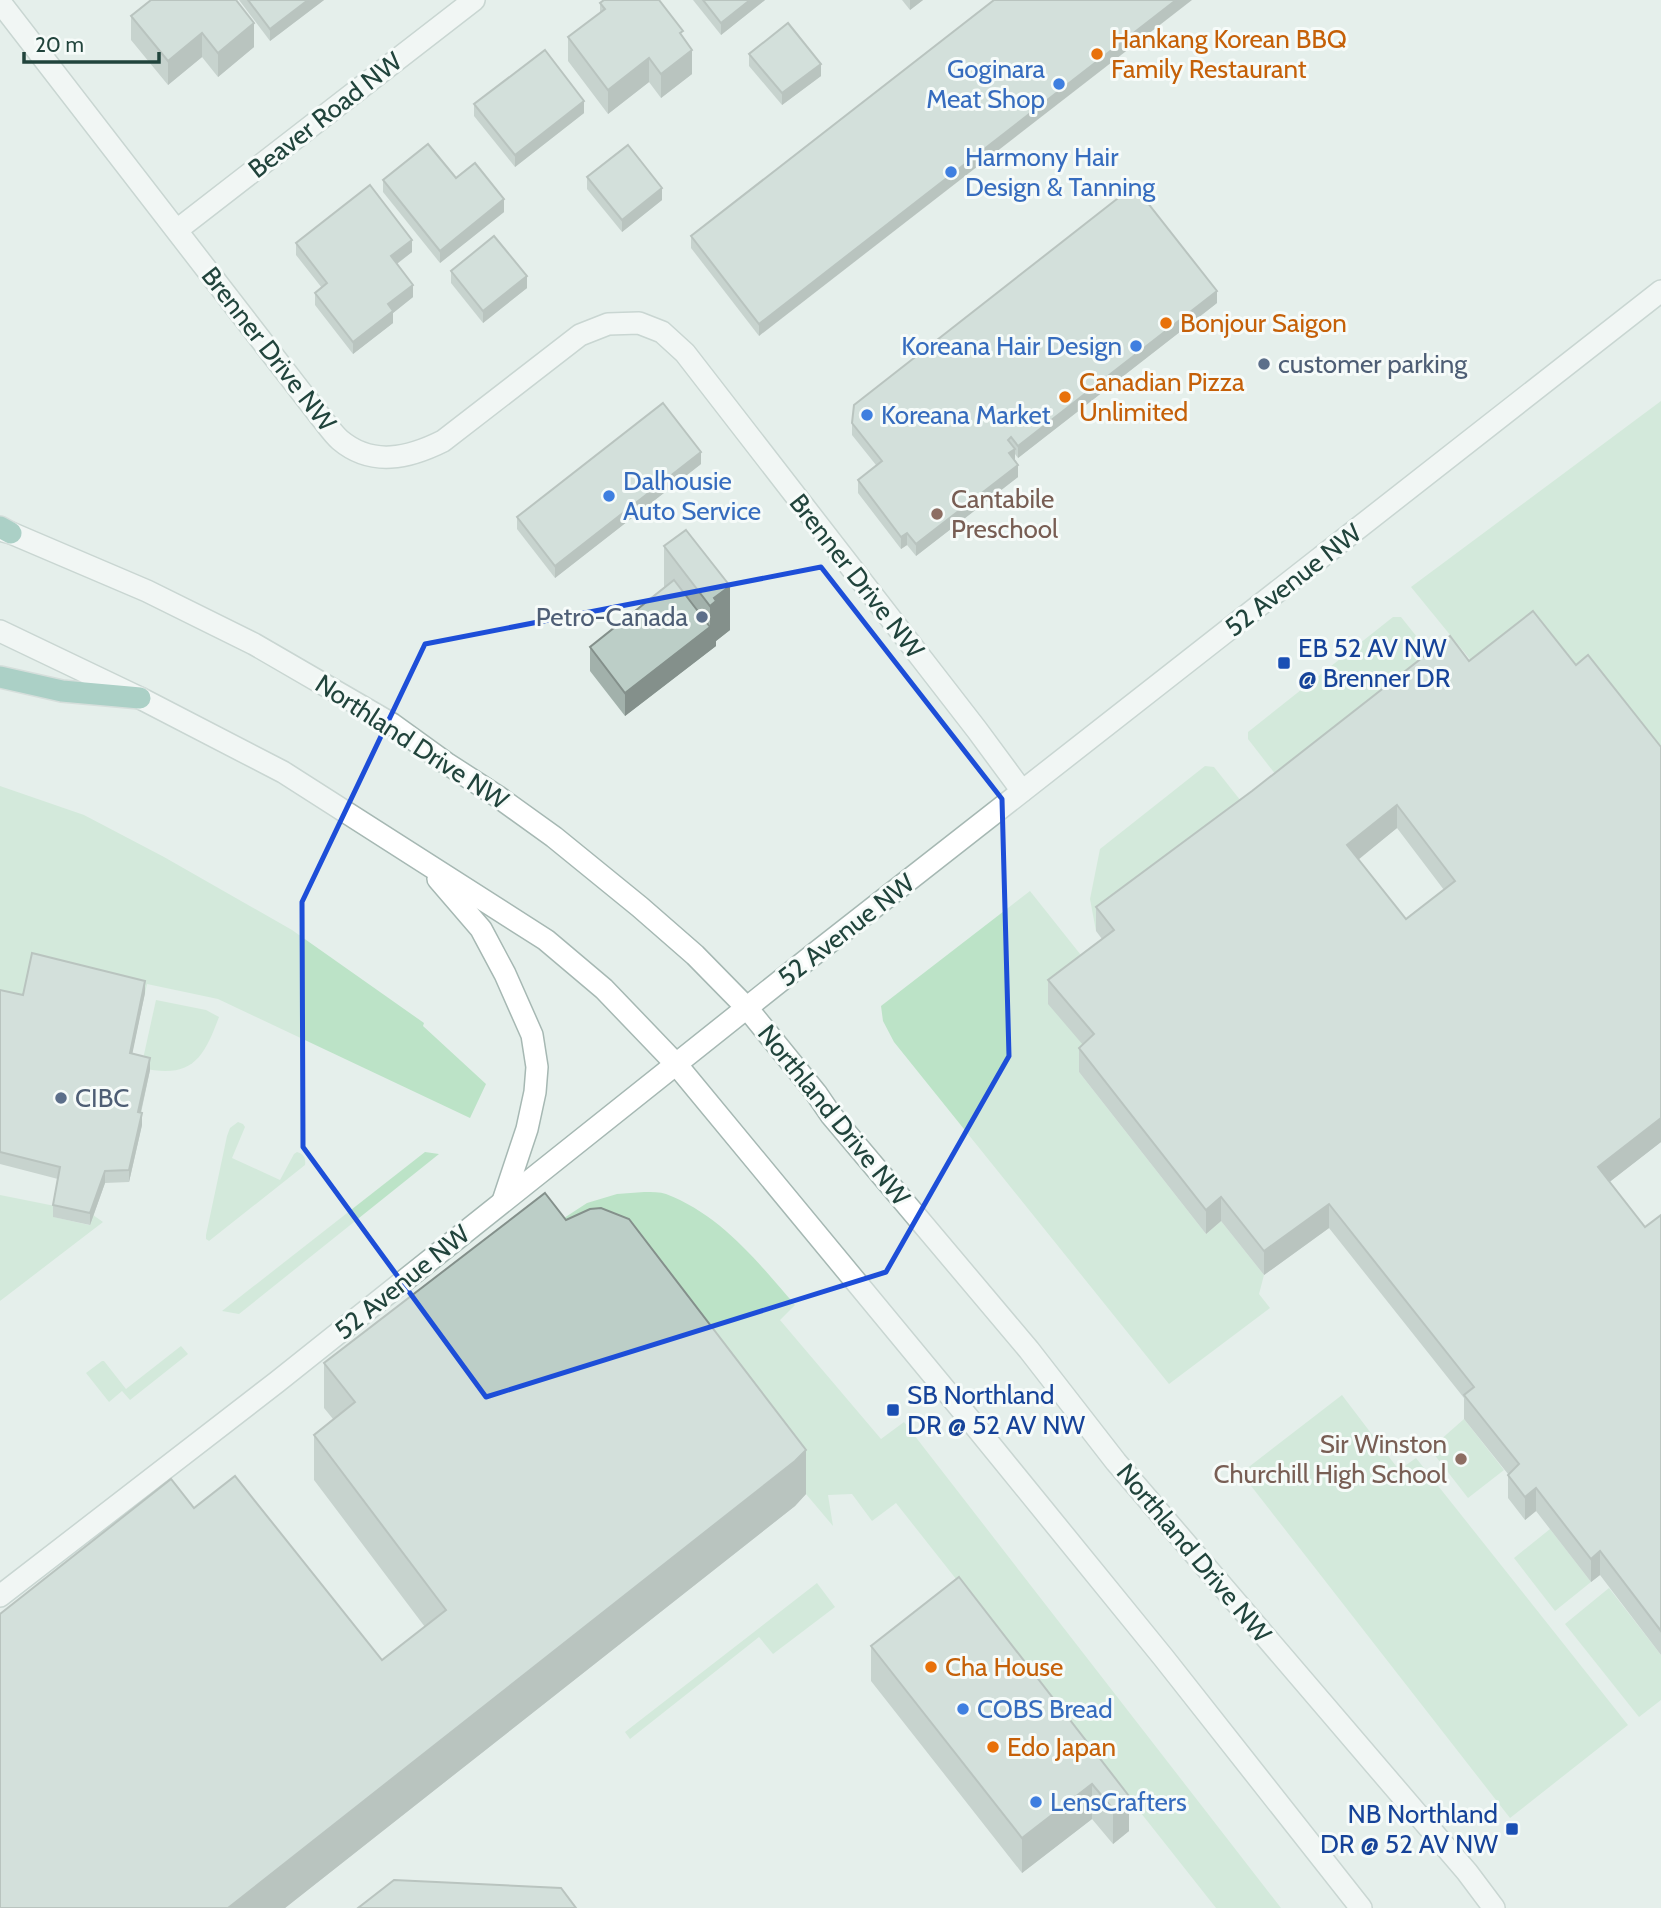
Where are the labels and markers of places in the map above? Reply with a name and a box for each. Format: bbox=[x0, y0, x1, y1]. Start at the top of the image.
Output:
place label: Hankang Korean BBQ Family Restaurant bbox=[1111, 23, 1347, 85]
marker: Hankang Korean BBQ Family Restaurant bbox=[1089, 46, 1105, 62]
place label: Goginara Meat Shop bbox=[926, 53, 1046, 115]
marker: Goginara Meat Shop bbox=[1051, 76, 1067, 92]
place label: Harmony Hair Design & Tanning bbox=[965, 141, 1156, 203]
marker: Harmony Hair Design & Tanning bbox=[943, 164, 959, 180]
place label: Bonjour Saigon bbox=[1180, 307, 1347, 339]
marker: Bonjour Saigon bbox=[1158, 315, 1174, 331]
place label: Koreana Hair Design bbox=[901, 330, 1122, 362]
marker: Koreana Hair Design bbox=[1128, 338, 1144, 354]
place label: customer parking bbox=[1278, 348, 1468, 380]
marker: customer parking bbox=[1256, 356, 1272, 372]
place label: Canadian Pizza Unlimited bbox=[1079, 366, 1245, 428]
marker: Canadian Pizza Unlimited bbox=[1057, 389, 1073, 405]
place label: Koreana Market bbox=[881, 399, 1051, 431]
marker: Koreana Market bbox=[859, 407, 875, 423]
place label: Dalhousie Auto Service bbox=[623, 465, 761, 527]
place label: Cantabile Preschool bbox=[951, 483, 1058, 545]
marker: Dalhousie Auto Service bbox=[601, 488, 617, 504]
marker: Cantabile Preschool bbox=[929, 506, 945, 522]
place label: Petro-Canada bbox=[536, 601, 689, 633]
marker: Petro-Canada bbox=[694, 609, 710, 625]
place label: EB 52 AV NW @ Brenner DR bbox=[1298, 632, 1451, 694]
marker: EB 52 AV NW @ Brenner DR bbox=[1276, 655, 1292, 671]
place label: CIBC bbox=[75, 1082, 129, 1114]
marker: CIBC bbox=[53, 1090, 69, 1106]
place label: SB Northland DR @ 52 AV NW bbox=[907, 1379, 1085, 1441]
marker: SB Northland DR @ 52 AV NW bbox=[885, 1402, 901, 1418]
place label: Sir Winston Churchill High School bbox=[1214, 1428, 1447, 1490]
marker: Sir Winston Churchill High School bbox=[1453, 1451, 1469, 1467]
place label: Cha House bbox=[945, 1651, 1063, 1683]
marker: Cha House bbox=[923, 1659, 939, 1675]
place label: COBS Bread bbox=[977, 1693, 1113, 1725]
marker: COBS Bread bbox=[955, 1701, 971, 1717]
place label: Edo Japan bbox=[1007, 1731, 1116, 1763]
marker: Edo Japan bbox=[985, 1739, 1001, 1755]
place label: LensCrafters bbox=[1050, 1786, 1187, 1818]
marker: LensCrafters bbox=[1028, 1794, 1044, 1810]
place label: NB Northland DR @ 52 AV NW bbox=[1320, 1798, 1498, 1860]
marker: NB Northland DR @ 52 AV NW bbox=[1504, 1821, 1520, 1837]

